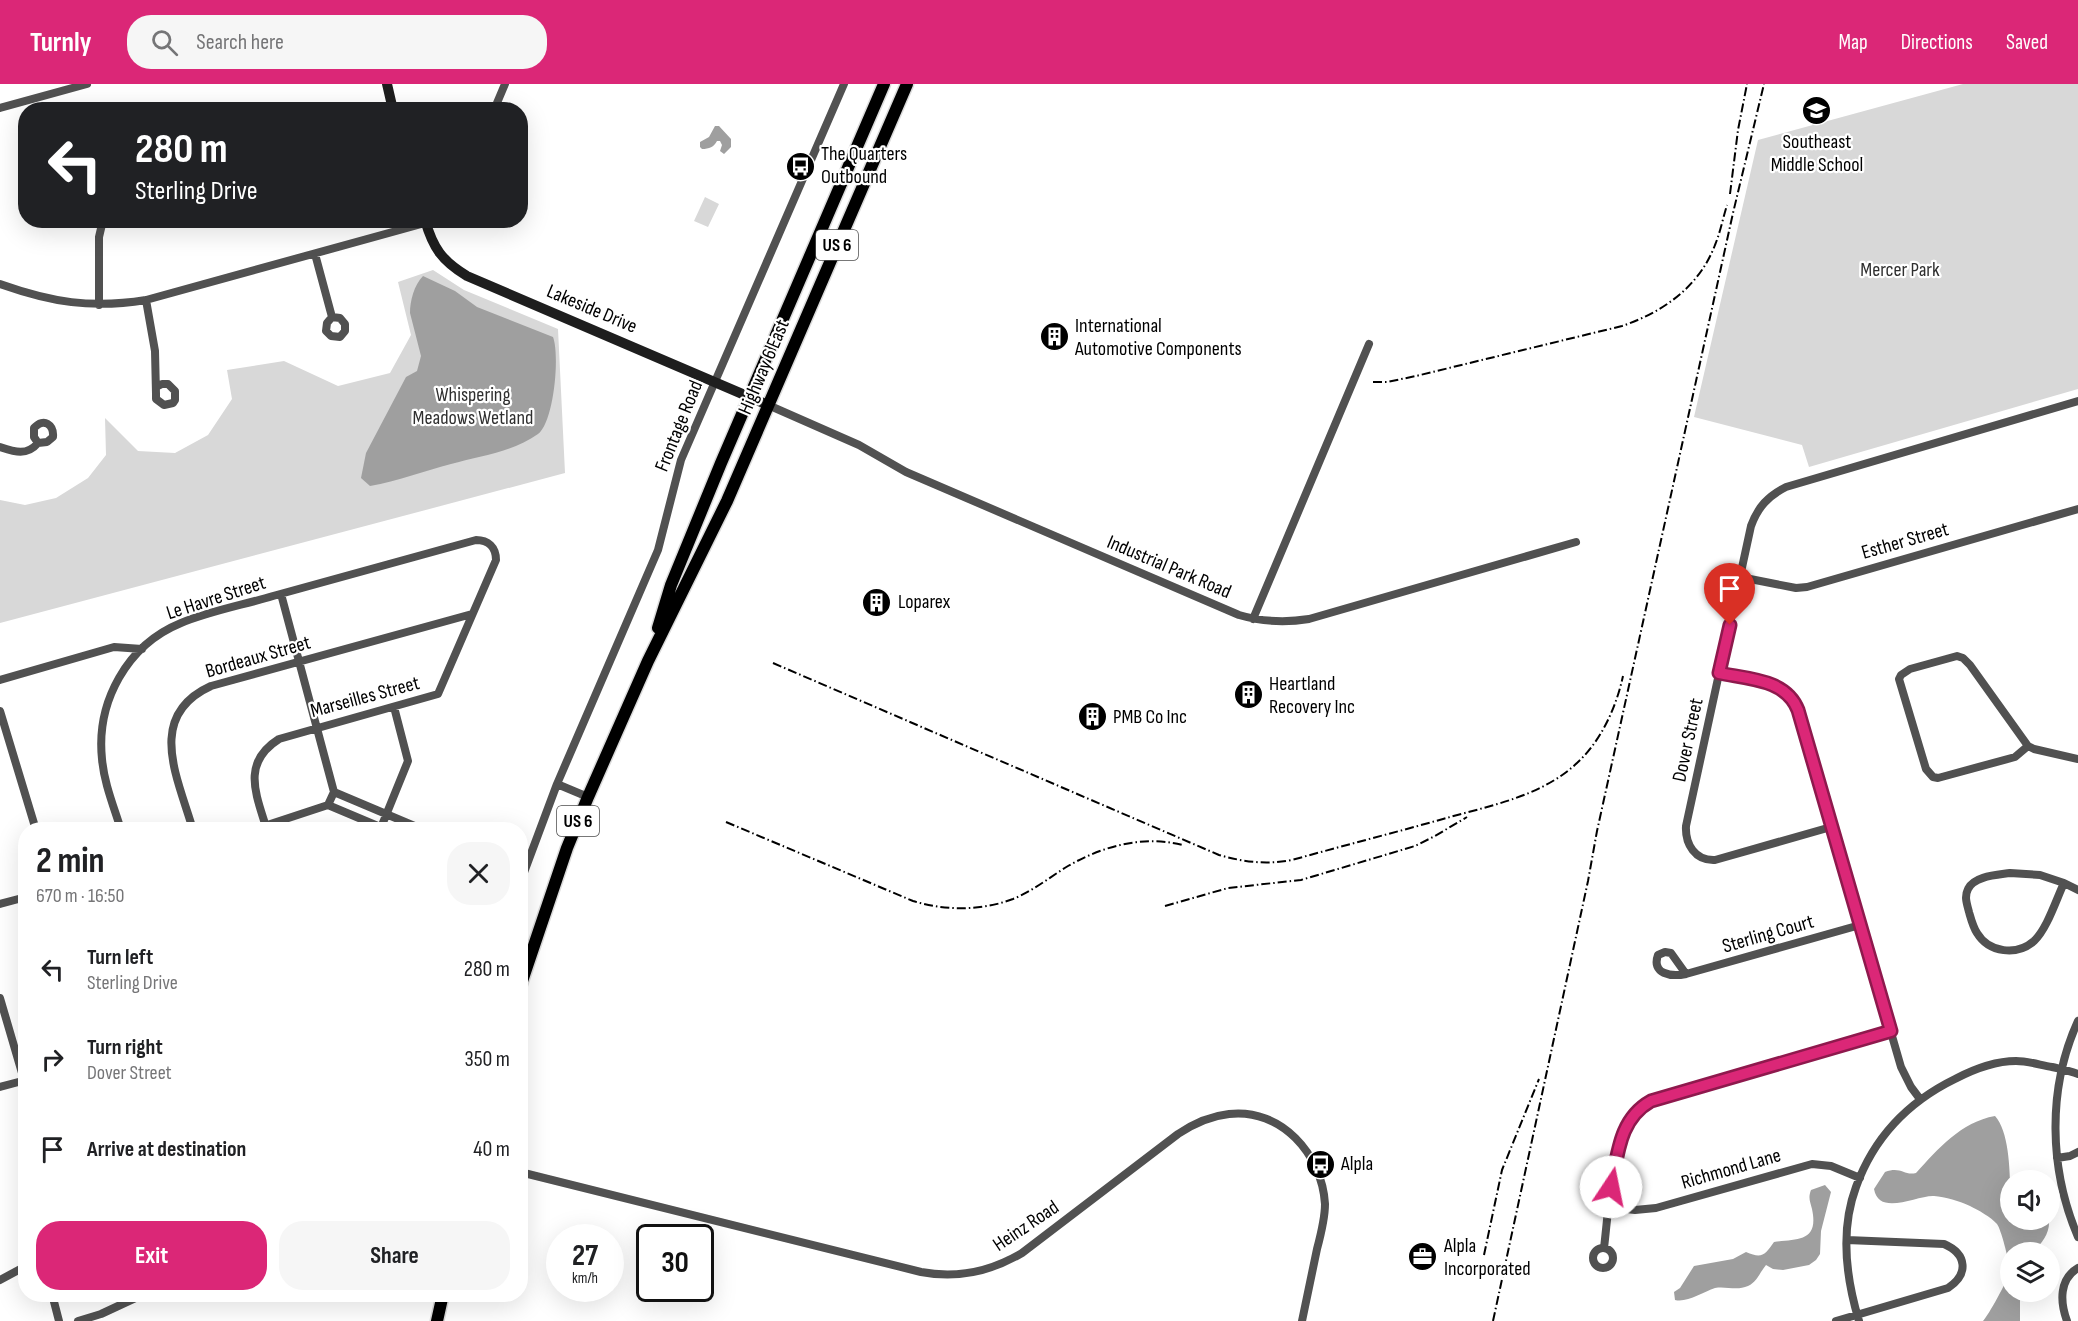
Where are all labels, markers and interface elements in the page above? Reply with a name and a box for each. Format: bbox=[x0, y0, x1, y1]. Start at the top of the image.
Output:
search box bbox=[127, 15, 547, 69]
text: Turnly bbox=[30, 26, 91, 59]
icon: search bbox=[148, 26, 181, 59]
text: Search here bbox=[196, 29, 284, 56]
text: Map bbox=[1838, 30, 1868, 55]
text: Directions bbox=[1901, 30, 1973, 55]
text: Saved bbox=[2006, 30, 2048, 55]
school or university icon: Southeast Middle School bbox=[1801, 95, 1833, 127]
text: 280 m bbox=[135, 124, 228, 175]
icon: left bbox=[36, 126, 114, 204]
place label: Southeast Middle School bbox=[1771, 130, 1863, 177]
place label: The Quarters Outbound bbox=[821, 142, 907, 189]
bus stop icon: The Quarters Outbound bbox=[784, 150, 816, 182]
text: Sterling Drive bbox=[135, 175, 258, 207]
road number: US 6 bbox=[816, 230, 858, 260]
park label: Mercer Park bbox=[1860, 258, 1940, 282]
street label: Lakeside Drive bbox=[543, 279, 641, 339]
place label: International Automotive Components bbox=[1074, 314, 1242, 361]
street label: Highway 6 East bbox=[733, 316, 795, 418]
building icon: International Automotive Components bbox=[1038, 321, 1070, 353]
street label: Frontage Road bbox=[650, 377, 708, 475]
park label: Whispering Meadows Wetland bbox=[413, 383, 533, 430]
street label: Esther Street bbox=[1859, 517, 1951, 565]
street label: Industrial Park Road bbox=[1103, 530, 1235, 604]
pin bbox=[1704, 563, 1755, 625]
street label: Le Havre Street bbox=[163, 571, 269, 625]
icon: arrive bbox=[1713, 572, 1746, 605]
building icon: Loparex bbox=[861, 586, 893, 618]
place label: Loparex bbox=[898, 590, 951, 614]
street label: Bordeaux Street bbox=[203, 631, 313, 683]
street label: Marseilles Street bbox=[308, 671, 422, 723]
place label: Heartland Recovery Inc bbox=[1269, 672, 1355, 719]
building icon: Heartland Recovery Inc bbox=[1232, 679, 1264, 711]
street label: Dover Street bbox=[1667, 696, 1709, 784]
building icon: PMB Co Inc bbox=[1076, 701, 1108, 733]
place label: PMB Co Inc bbox=[1113, 705, 1187, 729]
road number: US 6 bbox=[557, 806, 599, 836]
text: 2 min bbox=[36, 840, 105, 883]
button: close bbox=[447, 842, 510, 905]
text: 670 m · 16:50 bbox=[36, 884, 124, 908]
street label: Sterling Court bbox=[1719, 909, 1817, 959]
text: Turn left bbox=[87, 944, 153, 971]
icon: left bbox=[36, 953, 69, 986]
text: 280 m bbox=[464, 956, 510, 983]
text: Sterling Drive bbox=[87, 971, 178, 995]
text: Turn right bbox=[87, 1034, 163, 1061]
icon: right bbox=[36, 1043, 69, 1076]
text: 350 m bbox=[465, 1046, 510, 1073]
text: Dover Street bbox=[87, 1061, 172, 1085]
icon: arrive bbox=[36, 1133, 69, 1166]
text: Arrive at destination bbox=[87, 1136, 246, 1163]
text: 40 m bbox=[473, 1136, 510, 1163]
street label: Richmond Lane bbox=[1678, 1143, 1784, 1195]
bus stop icon: Alpla bbox=[1304, 1148, 1336, 1180]
place label: Alpla bbox=[1340, 1152, 1373, 1176]
position arrow bbox=[1579, 1155, 1643, 1219]
map controls bbox=[2000, 1170, 2060, 1302]
button: sound bbox=[2000, 1170, 2060, 1230]
street label: Heinz Road bbox=[989, 1195, 1063, 1257]
button: Exit bbox=[36, 1221, 267, 1290]
button: Share bbox=[279, 1221, 510, 1290]
speed limit sign: 30 bbox=[636, 1224, 714, 1302]
place label: Alpla Incorporated bbox=[1443, 1234, 1531, 1281]
text: 27 bbox=[572, 1238, 598, 1274]
office icon: Alpla Incorporated bbox=[1407, 1241, 1439, 1273]
button: layers bbox=[2000, 1242, 2060, 1302]
text: km/h bbox=[572, 1269, 598, 1288]

